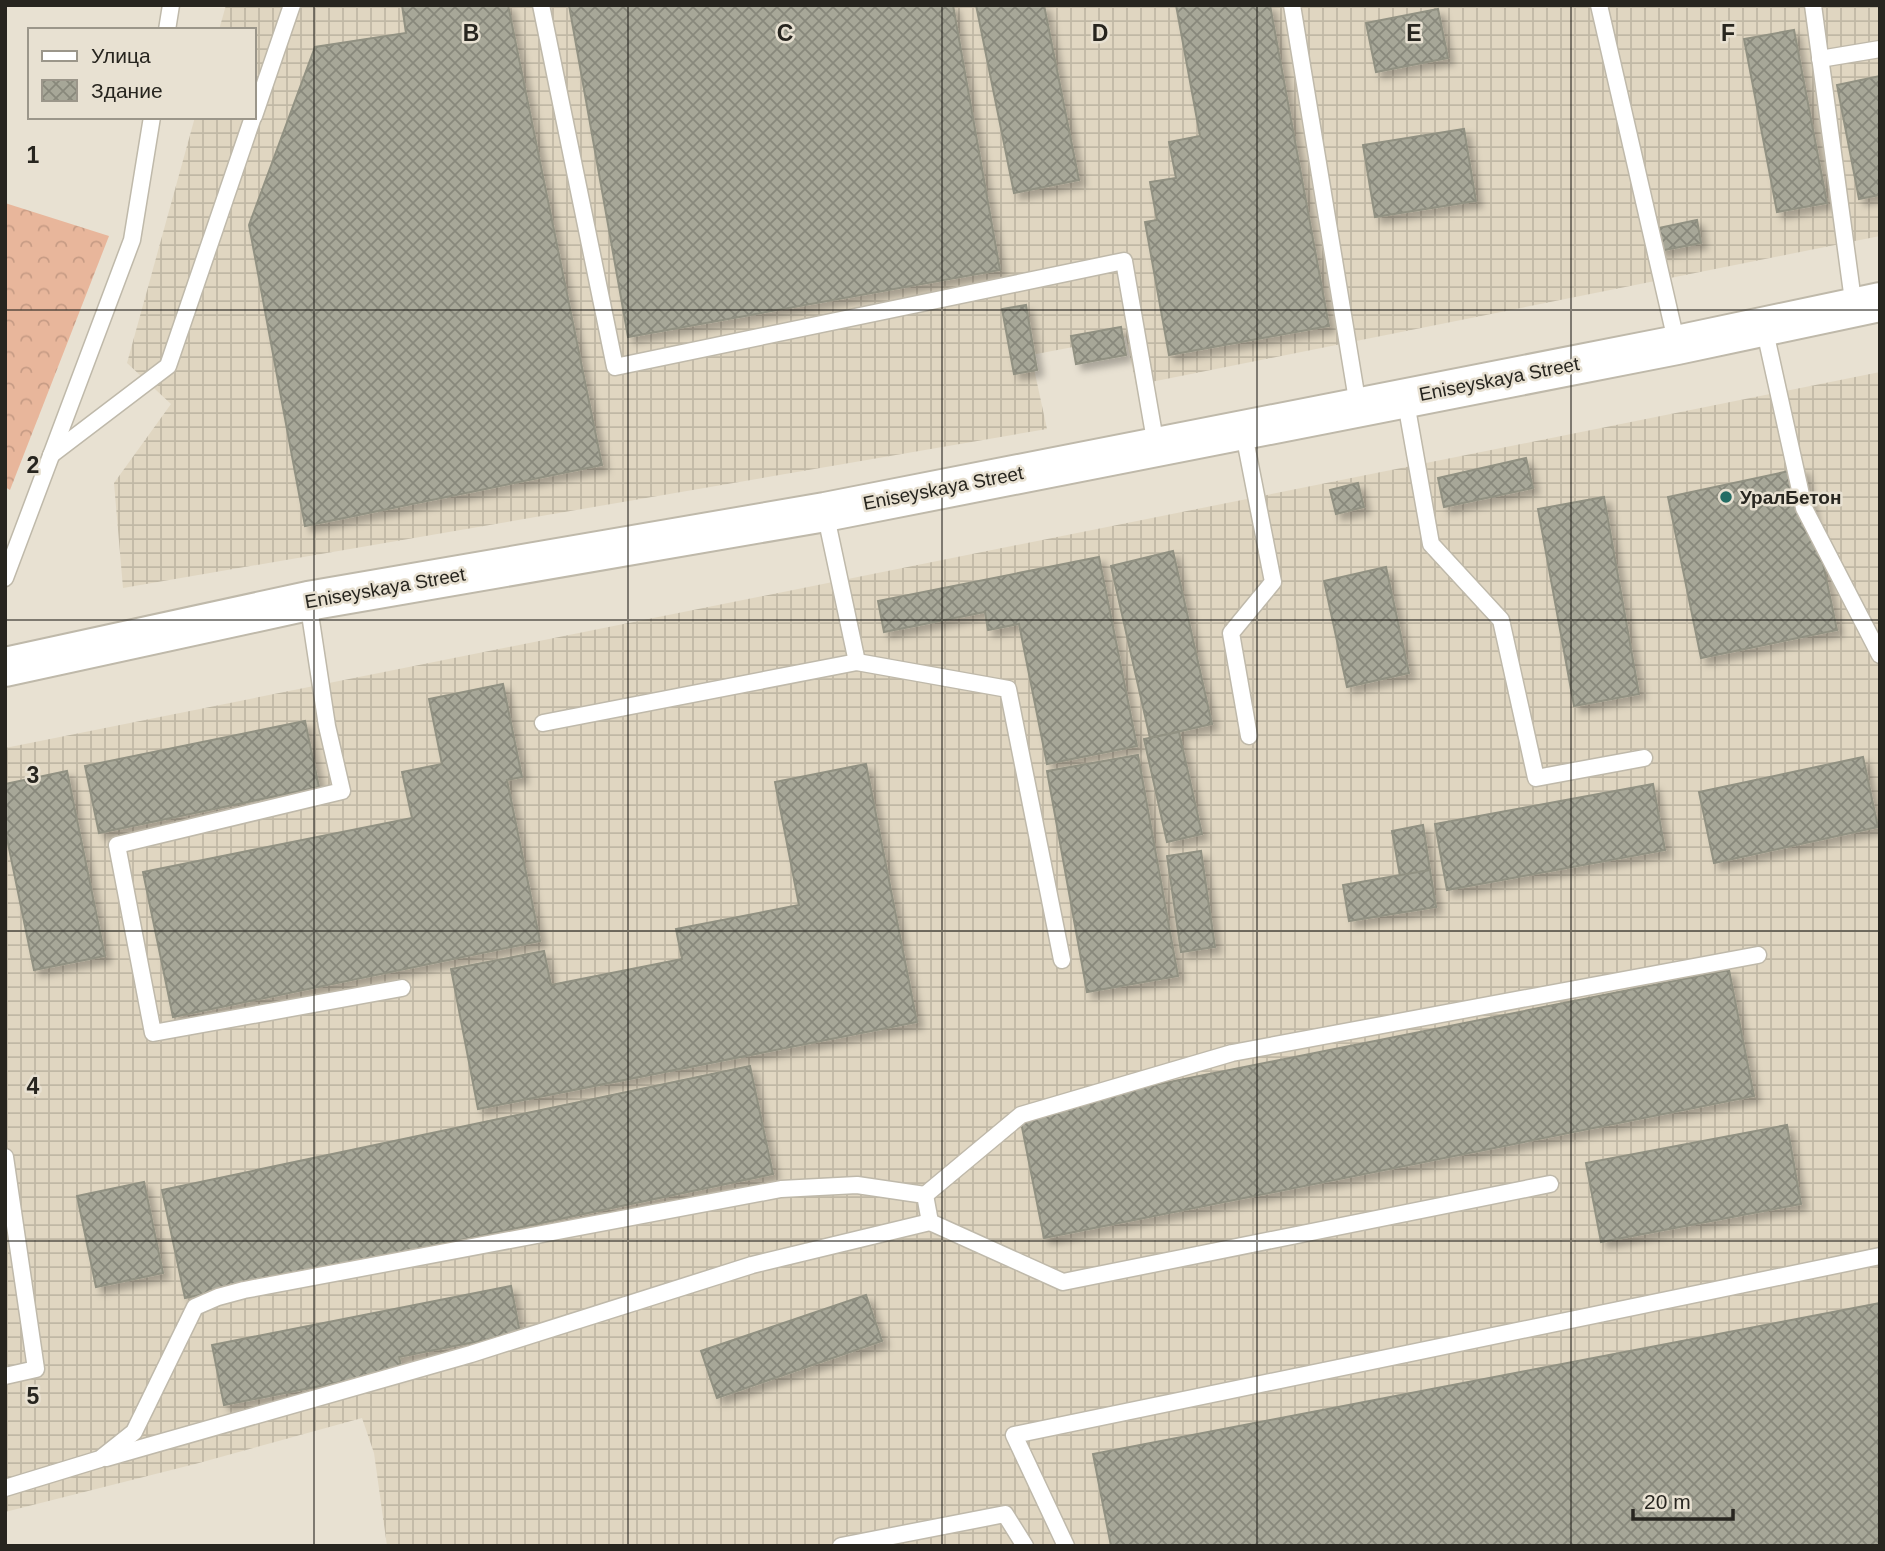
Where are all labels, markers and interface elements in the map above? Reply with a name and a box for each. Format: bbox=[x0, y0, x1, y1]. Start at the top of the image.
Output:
text: B bbox=[463, 20, 479, 46]
text: C bbox=[777, 20, 793, 46]
text: D bbox=[1092, 20, 1108, 46]
text: E bbox=[1406, 20, 1422, 46]
text: F bbox=[1721, 20, 1735, 46]
legend bbox=[28, 28, 256, 119]
text: Улица bbox=[91, 44, 151, 67]
text: Здание bbox=[91, 79, 163, 102]
text: 1 bbox=[27, 142, 40, 168]
street label: Eniseyskaya Street bbox=[1417, 353, 1582, 405]
text: 2 bbox=[27, 452, 39, 478]
street label: Eniseyskaya Street bbox=[861, 462, 1026, 514]
place label: УралБетон bbox=[1740, 487, 1841, 508]
marker: УралБетон bbox=[1718, 489, 1734, 505]
street label: Eniseyskaya Street bbox=[303, 563, 468, 612]
text: 3 bbox=[27, 762, 39, 788]
text: 4 bbox=[27, 1073, 40, 1099]
text: 5 bbox=[27, 1383, 40, 1409]
scale bar bbox=[1633, 1478, 1733, 1522]
text: 20 m bbox=[1644, 1490, 1691, 1513]

